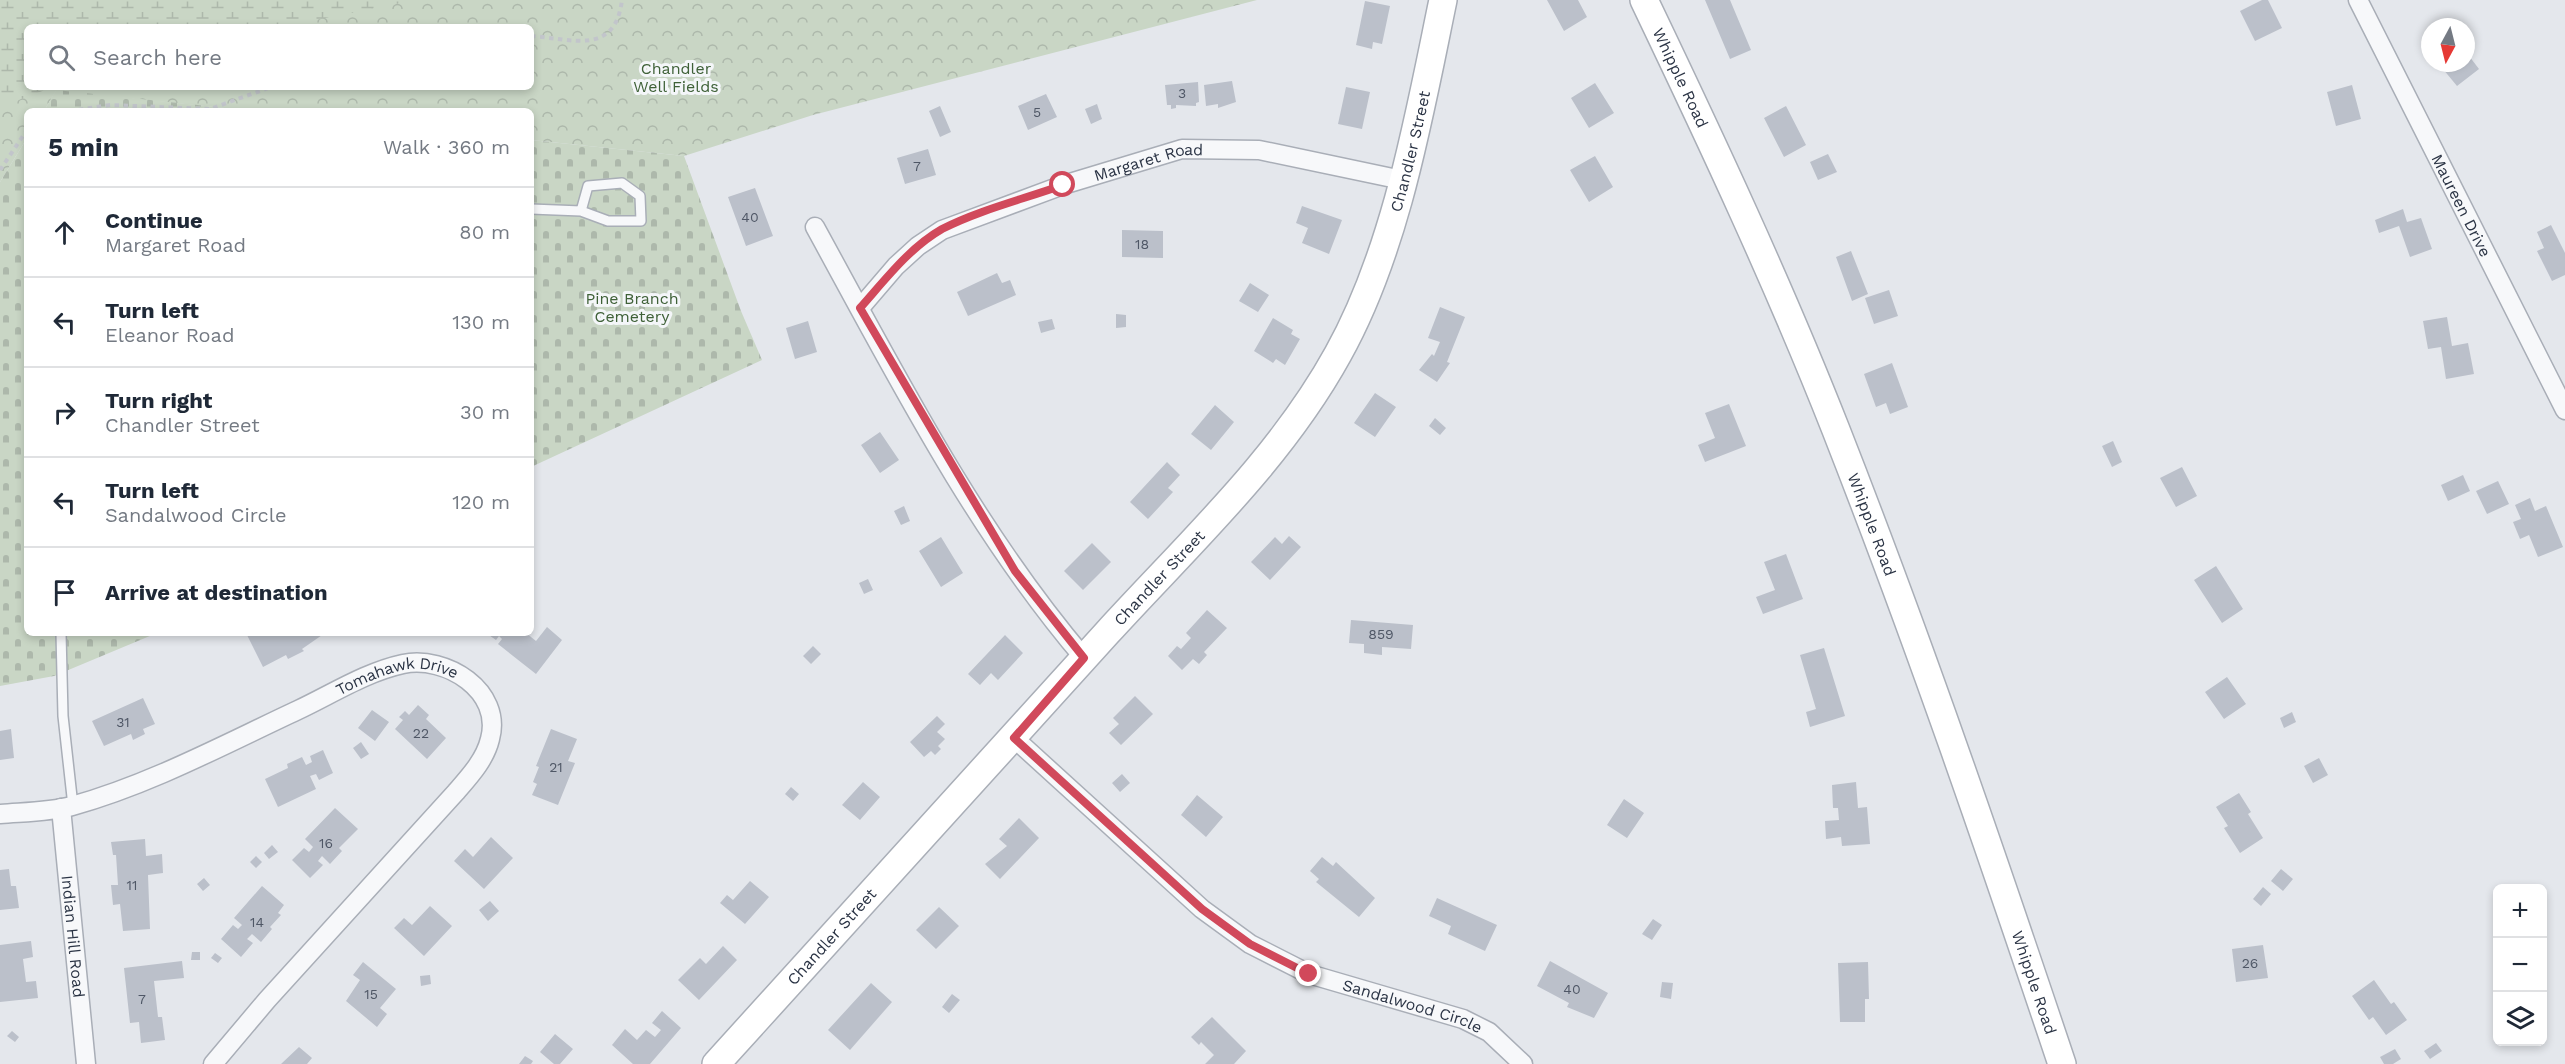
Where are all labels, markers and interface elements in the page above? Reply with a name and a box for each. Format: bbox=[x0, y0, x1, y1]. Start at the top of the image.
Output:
north arrow bbox=[2421, 18, 2475, 72]
search box bbox=[24, 24, 534, 90]
street label: Whipple Road bbox=[1649, 24, 1713, 131]
icon: search bbox=[45, 41, 78, 74]
text: Search here bbox=[93, 45, 222, 70]
park label: Chandler Well Fields bbox=[633, 59, 719, 96]
house number: 3 bbox=[1178, 85, 1186, 101]
street label: Chandler Street bbox=[1386, 89, 1434, 214]
house number: 5 bbox=[1033, 104, 1041, 120]
text: 5 min bbox=[48, 132, 119, 162]
text: Walk · 360 m bbox=[383, 135, 510, 159]
street label: Margaret Road bbox=[1091, 139, 1203, 185]
street label: Maureen Drive bbox=[2428, 151, 2495, 260]
house number: 7 bbox=[913, 158, 921, 174]
route start bbox=[1049, 171, 1075, 197]
text: Continue bbox=[105, 208, 203, 233]
house number: 40 bbox=[741, 209, 759, 225]
icon: ahead bbox=[48, 216, 81, 249]
text: 80 m bbox=[459, 220, 510, 244]
text: Margaret Road bbox=[105, 233, 246, 257]
house number: 18 bbox=[1135, 236, 1149, 252]
park label: Pine Branch Cemetery bbox=[585, 289, 679, 326]
text: Turn left bbox=[105, 298, 199, 323]
icon: left bbox=[48, 306, 81, 339]
text: 130 m bbox=[452, 310, 510, 334]
text: Eleanor Road bbox=[105, 323, 234, 347]
text: Turn right bbox=[105, 388, 212, 413]
icon: right bbox=[48, 396, 81, 429]
text: 30 m bbox=[460, 400, 510, 424]
text: Chandler Street bbox=[105, 413, 260, 437]
street label: Whipple Road bbox=[1844, 470, 1900, 578]
text: Turn left bbox=[105, 478, 199, 503]
icon: left bbox=[48, 486, 81, 519]
text: 120 m bbox=[452, 490, 510, 514]
text: Sandalwood Circle bbox=[105, 503, 286, 527]
street label: Chandler Street bbox=[1110, 526, 1209, 629]
icon: arrive bbox=[48, 576, 81, 609]
text: Arrive at destination bbox=[105, 580, 328, 605]
house number: 859 bbox=[1368, 626, 1394, 642]
street label: Tomahawk Drive bbox=[333, 653, 462, 699]
house number: 31 bbox=[116, 714, 130, 730]
house number: 22 bbox=[413, 725, 429, 741]
house number: 21 bbox=[549, 759, 563, 775]
house number: 16 bbox=[319, 835, 333, 851]
street label: Indian Hill Road bbox=[58, 874, 89, 999]
house number: 11 bbox=[127, 877, 137, 893]
street label: Chandler Street bbox=[783, 884, 880, 989]
map controls bbox=[2493, 884, 2547, 1046]
button: + bbox=[2493, 884, 2547, 938]
house number: 14 bbox=[250, 914, 264, 930]
street label: Whipple Road bbox=[2008, 928, 2061, 1037]
button: − bbox=[2493, 938, 2547, 992]
house number: 26 bbox=[2242, 955, 2258, 971]
route end bbox=[1295, 960, 1321, 986]
street label: Sandalwood Circle bbox=[1341, 975, 1486, 1037]
house number: 40 bbox=[1563, 981, 1581, 997]
house number: 15 bbox=[364, 986, 378, 1002]
house number: 7 bbox=[138, 991, 146, 1007]
button: layers bbox=[2493, 992, 2547, 1046]

